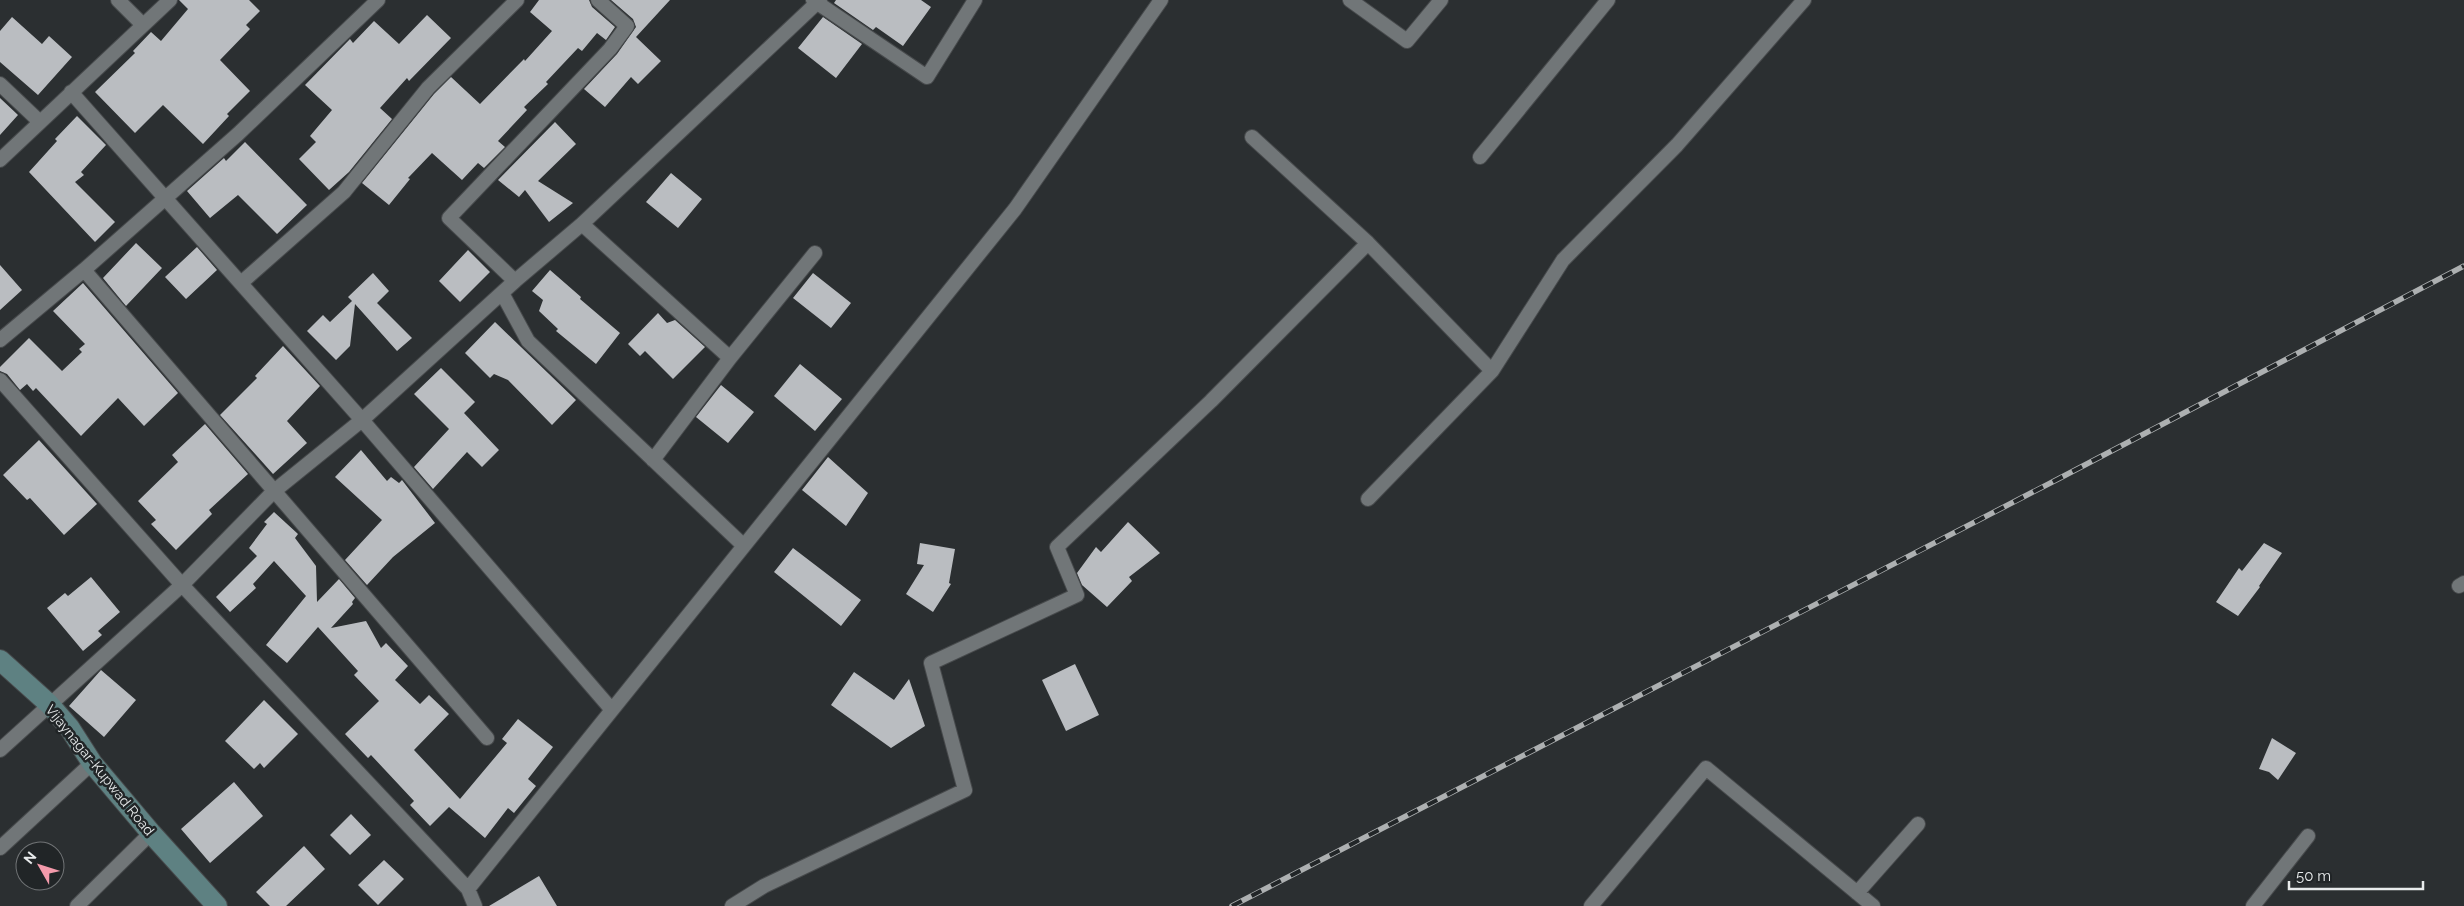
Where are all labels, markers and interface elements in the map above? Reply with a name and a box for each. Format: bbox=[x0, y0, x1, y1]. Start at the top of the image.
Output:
street label: Vijaynagar-Kupwad Road bbox=[42, 702, 158, 838]
north arrow bbox=[15, 841, 65, 891]
text: N bbox=[20, 849, 39, 867]
scale bar bbox=[2289, 858, 2423, 890]
text: 50 m bbox=[2296, 867, 2331, 885]

